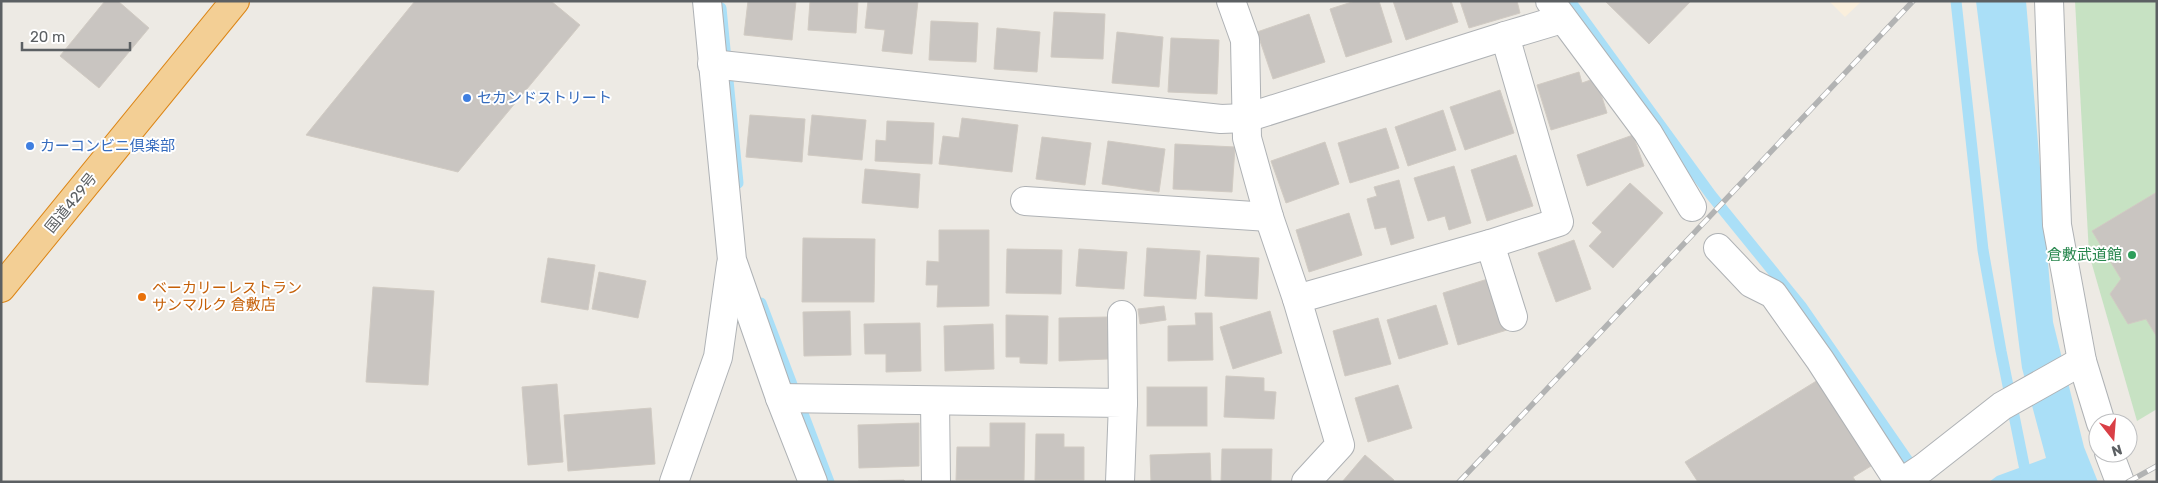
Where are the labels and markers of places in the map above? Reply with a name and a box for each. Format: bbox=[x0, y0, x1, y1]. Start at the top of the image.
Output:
place label: セカンドストリート bbox=[477, 89, 612, 107]
marker: セカンドストリート bbox=[461, 92, 473, 104]
place label: カーコンビニ倶楽部 bbox=[40, 137, 175, 155]
marker: カーコンビニ倶楽部 bbox=[24, 140, 36, 152]
place label: 倉敷武道館 bbox=[2047, 246, 2122, 264]
marker: 倉敷武道館 bbox=[2126, 249, 2138, 261]
place label: ベーカリーレストラン サンマルク 倉敷店 bbox=[152, 279, 302, 314]
marker: ベーカリーレストラン サンマルク 倉敷店 bbox=[136, 291, 148, 303]

